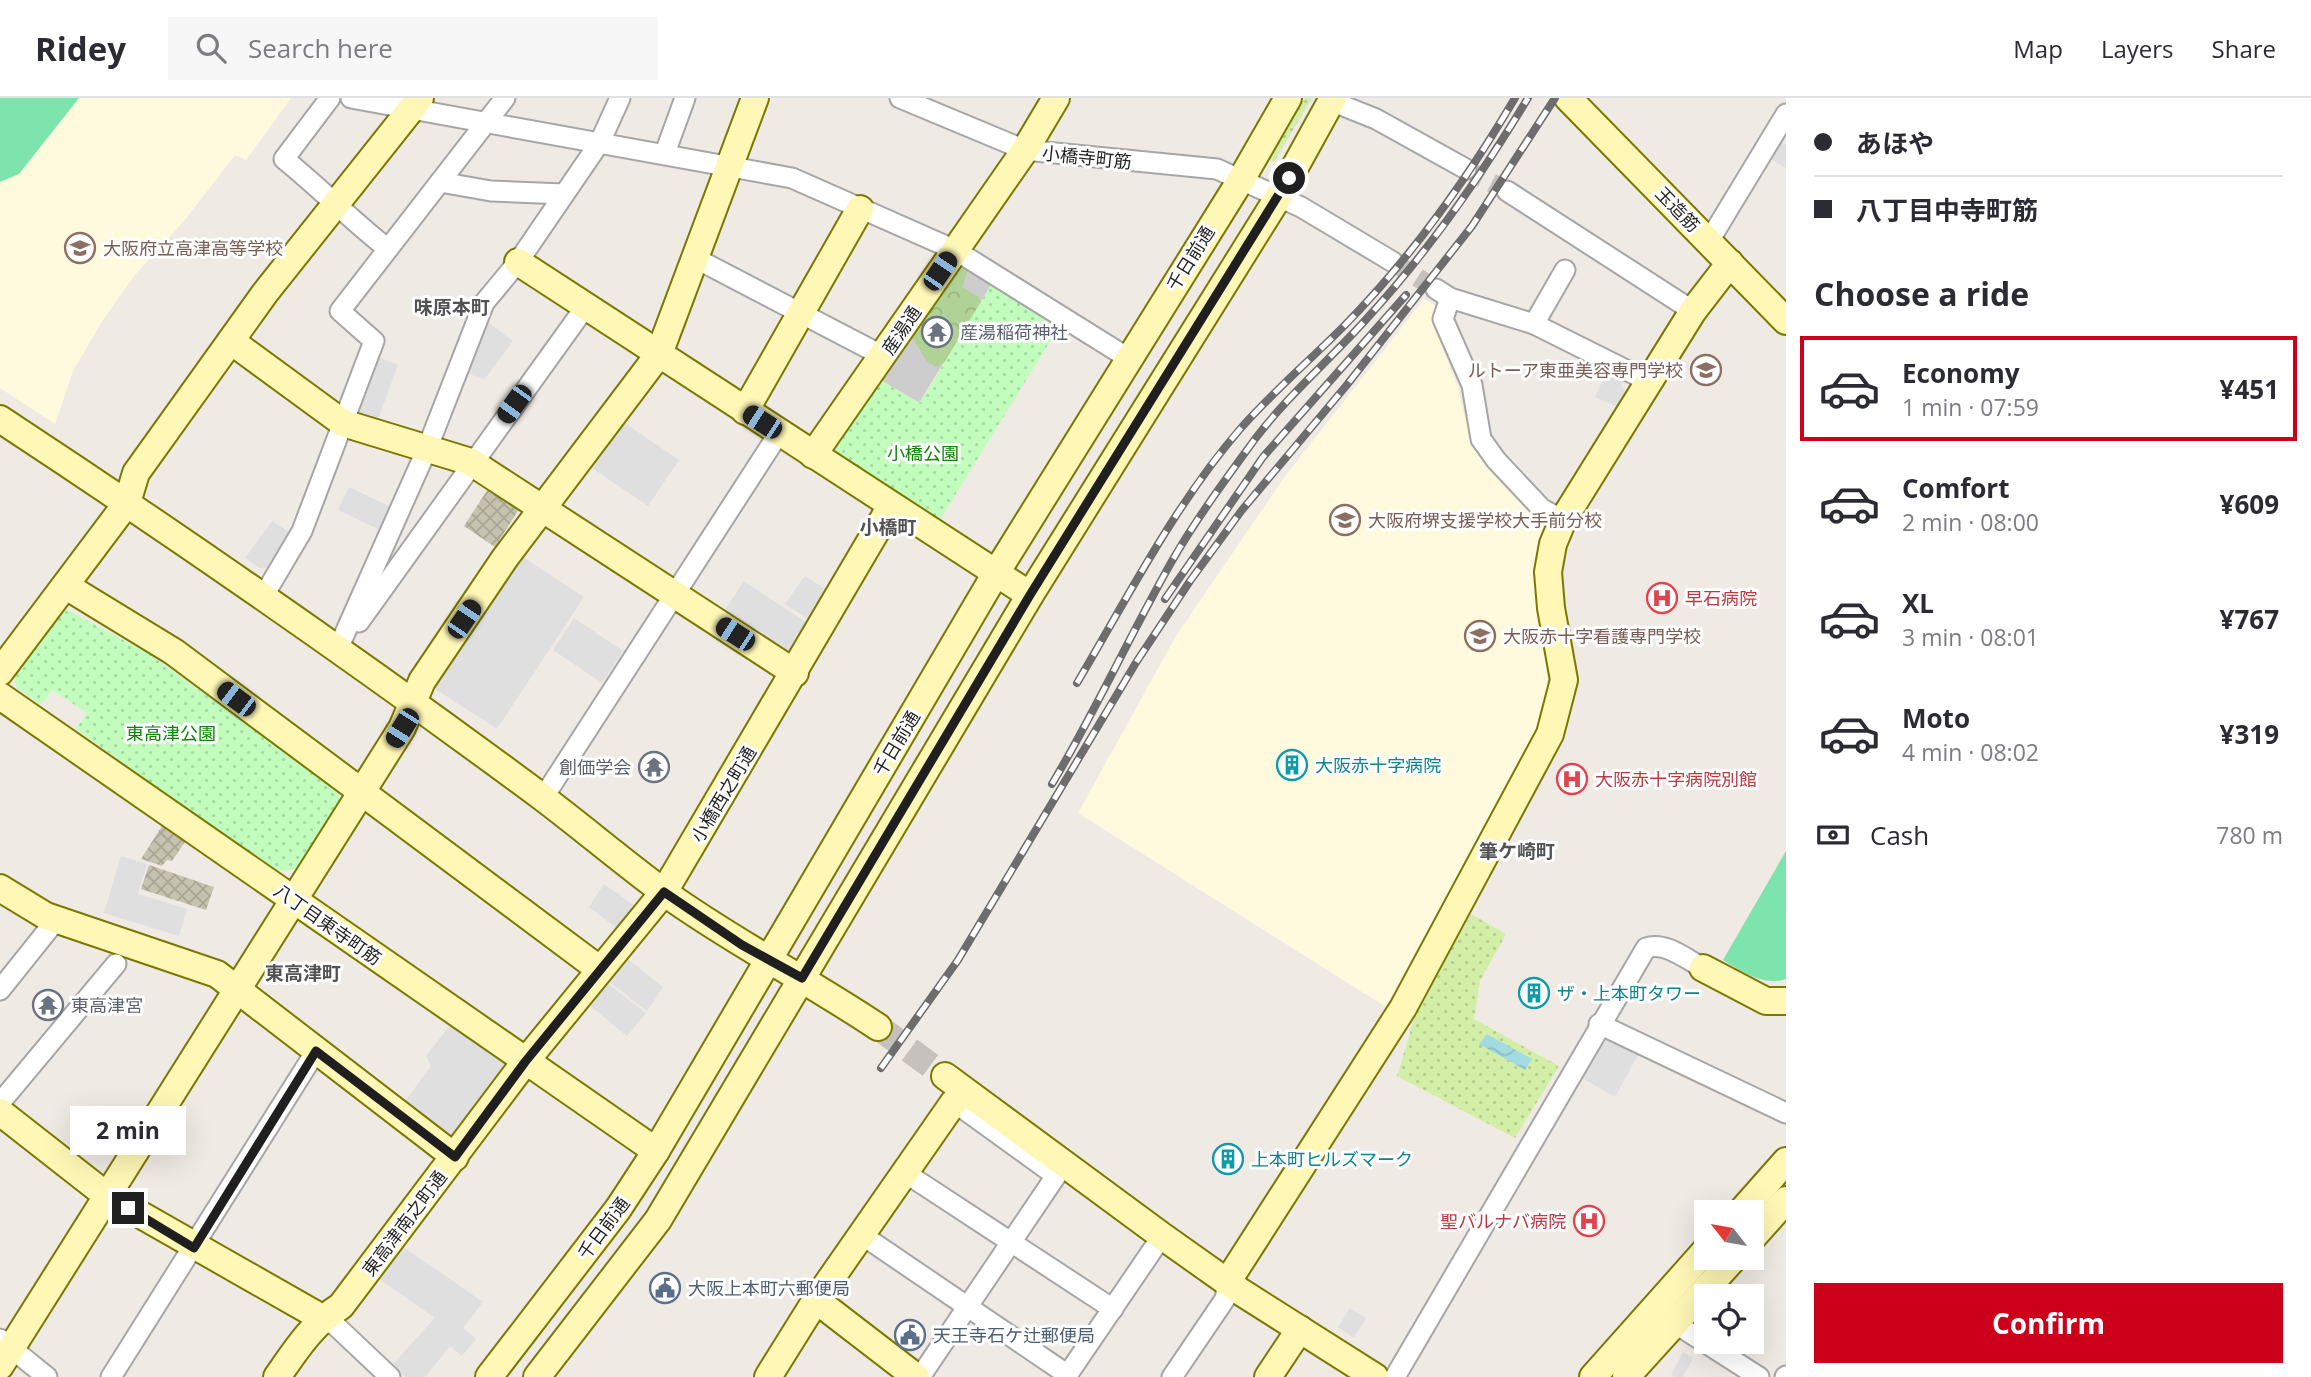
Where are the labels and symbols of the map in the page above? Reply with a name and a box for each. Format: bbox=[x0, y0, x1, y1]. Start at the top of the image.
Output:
street label: 小橋寺町筋 bbox=[1041, 140, 1133, 174]
route start bbox=[1273, 162, 1305, 194]
street label: 玉造筋 bbox=[1651, 181, 1705, 237]
street label: 千日前通 bbox=[1161, 221, 1219, 295]
school or university icon: 大阪府立高津高等学校 bbox=[63, 231, 97, 265]
place label: 大阪府立高津高等学校 bbox=[103, 236, 283, 260]
car bbox=[920, 248, 961, 294]
district label: 味原本町 bbox=[414, 294, 490, 320]
street label: 産湯通 bbox=[876, 301, 926, 359]
temple icon: 産湯稲荷神社 bbox=[920, 315, 954, 349]
place label: 産湯稲荷神社 bbox=[960, 320, 1068, 344]
school or university icon: ルトーア東亜美容専門学校 bbox=[1689, 353, 1723, 387]
place label: ルトーア東亜美容専門学校 bbox=[1468, 358, 1683, 382]
car bbox=[494, 381, 535, 427]
car bbox=[739, 402, 786, 442]
park label: 小橋公園 bbox=[887, 441, 959, 465]
school or university icon: 大阪府堺支援学校大手前分校 bbox=[1328, 503, 1362, 537]
place label: 大阪府堺支援学校大手前分校 bbox=[1368, 508, 1602, 532]
district label: 小橋町 bbox=[859, 514, 917, 540]
hospital icon: 早石病院 bbox=[1645, 581, 1679, 615]
place label: 早石病院 bbox=[1685, 586, 1757, 610]
car bbox=[444, 596, 485, 642]
car bbox=[712, 614, 759, 654]
school or university icon: 大阪赤十字看護専門学校 bbox=[1463, 619, 1497, 653]
place label: 大阪赤十字看護専門学校 bbox=[1503, 624, 1701, 648]
car bbox=[213, 678, 260, 720]
car bbox=[382, 705, 423, 751]
street label: 千日前通 bbox=[867, 706, 925, 780]
park label: 東高津公園 bbox=[126, 721, 216, 745]
street label: 小橋西之町通 bbox=[685, 742, 761, 846]
building icon: 大阪赤十字病院 bbox=[1275, 748, 1309, 782]
temple icon: 創価学会 bbox=[637, 750, 671, 784]
place label: 大阪赤十字病院 bbox=[1315, 753, 1441, 777]
place label: 創価学会 bbox=[559, 755, 631, 779]
hospital icon: 大阪赤十字病院別館 bbox=[1555, 762, 1589, 796]
place label: 大阪赤十字病院別館 bbox=[1595, 767, 1757, 791]
district label: 筆ケ崎町 bbox=[1479, 838, 1555, 864]
street label: 八丁目東寺町筋 bbox=[270, 878, 386, 970]
district label: 東高津町 bbox=[265, 960, 341, 986]
building icon: ザ・上本町タワー bbox=[1517, 976, 1551, 1010]
place label: ザ・上本町タワー bbox=[1557, 981, 1701, 1005]
temple icon: 東高津宮 bbox=[31, 988, 65, 1022]
place label: 東高津宮 bbox=[71, 993, 143, 1017]
callout: 2 min bbox=[70, 1107, 186, 1156]
building icon: 上本町ヒルズマーク bbox=[1211, 1142, 1245, 1176]
place label: 上本町ヒルズマーク bbox=[1251, 1147, 1413, 1171]
street label: 東高津南之町通 bbox=[357, 1165, 451, 1281]
route end bbox=[112, 1192, 144, 1224]
street label: 千日前通 bbox=[572, 1192, 634, 1264]
north arrow bbox=[1694, 1200, 1764, 1270]
hospital icon: 聖バルナバ病院 bbox=[1572, 1204, 1606, 1238]
place label: 聖バルナバ病院 bbox=[1440, 1209, 1566, 1233]
public building icon: 大阪上本町六郵便局 bbox=[648, 1271, 682, 1305]
place label: 大阪上本町六郵便局 bbox=[688, 1276, 850, 1300]
public building icon: 天王寺石ケ辻郵便局 bbox=[893, 1318, 927, 1352]
place label: 天王寺石ケ辻郵便局 bbox=[933, 1323, 1095, 1347]

